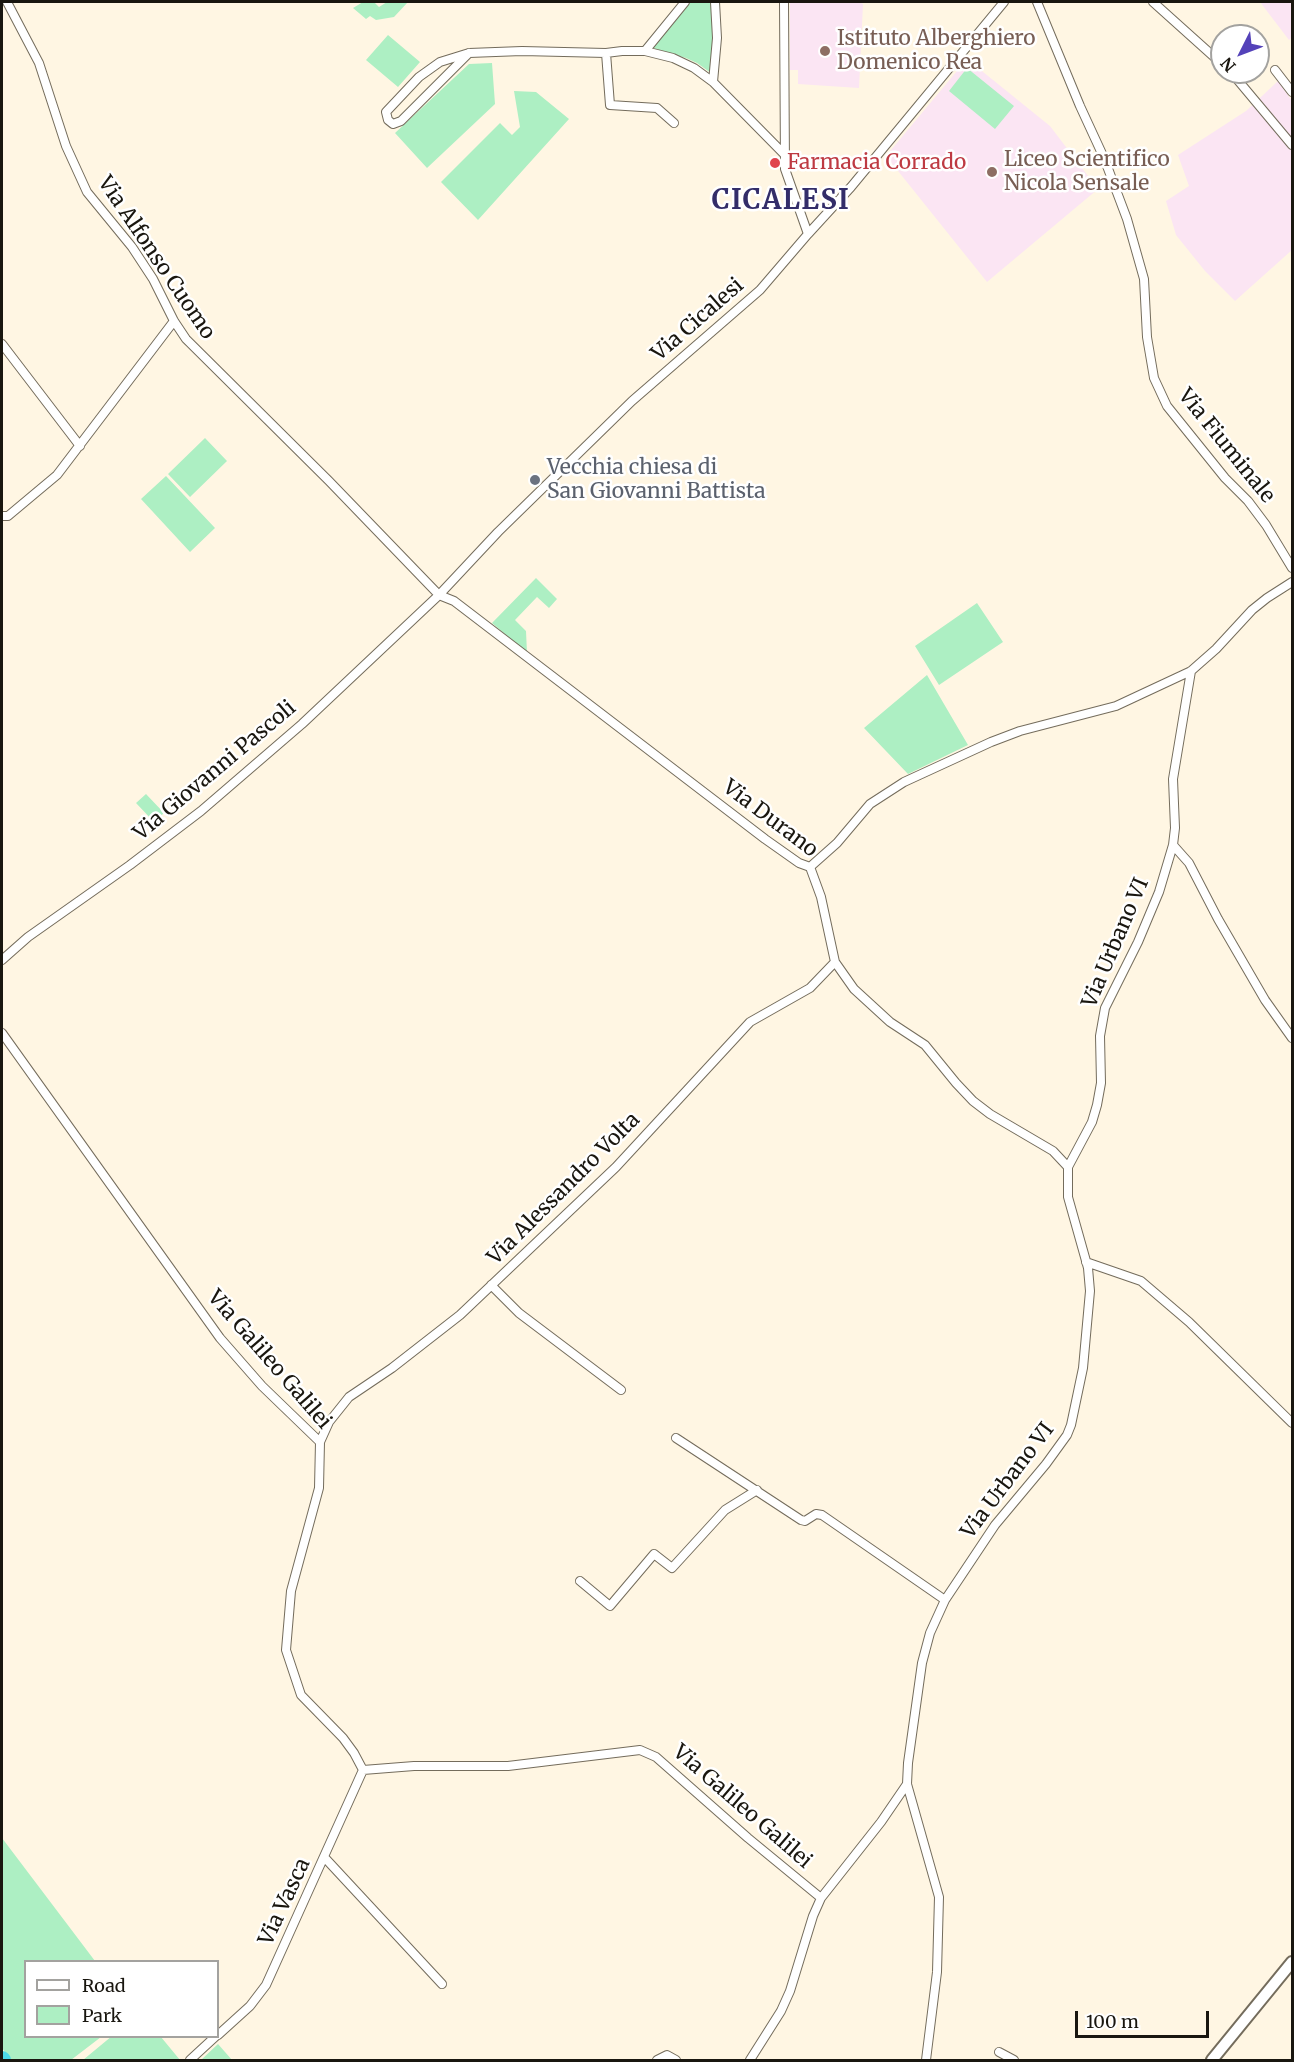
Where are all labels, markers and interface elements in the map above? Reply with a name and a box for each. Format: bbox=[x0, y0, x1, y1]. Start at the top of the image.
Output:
north arrow bbox=[1210, 24, 1270, 84]
place label: Istituto Alberghiero Domenico Rea bbox=[837, 26, 1035, 76]
marker: Istituto Alberghiero Domenico Rea bbox=[818, 44, 832, 58]
text: N bbox=[1216, 53, 1240, 76]
place label: Liceo Scientifico Nicola Sensale bbox=[1004, 147, 1170, 197]
place label: Farmacia Corrado bbox=[787, 150, 966, 176]
marker: Farmacia Corrado bbox=[768, 156, 782, 170]
marker: Liceo Scientifico Nicola Sensale bbox=[985, 165, 999, 179]
street label: Via Alfonso Cuomo bbox=[92, 172, 220, 344]
district label: CICALESI bbox=[712, 185, 850, 217]
street label: Via Cicalesi bbox=[647, 273, 749, 367]
street label: Via Fiuminale bbox=[1172, 384, 1280, 508]
place label: Vecchia chiesa di San Giovanni Battista bbox=[547, 455, 766, 505]
marker: Vecchia chiesa di San Giovanni Battista bbox=[528, 473, 542, 487]
street label: Via Giovanni Pascoli bbox=[129, 696, 301, 846]
street label: Via Durano bbox=[717, 775, 823, 863]
street label: Via Urbano VI bbox=[1077, 874, 1155, 1012]
street label: Via Alessandro Volta bbox=[483, 1108, 645, 1270]
street label: Via Galileo Galilei bbox=[202, 1285, 336, 1435]
street label: Via Urbano VI bbox=[956, 1418, 1060, 1544]
street label: Via Galileo Galilei bbox=[667, 1740, 817, 1874]
street label: Via Vasca bbox=[254, 1854, 316, 1950]
legend bbox=[24, 1960, 219, 2038]
text: Road bbox=[82, 1974, 126, 1997]
scale bar bbox=[1078, 1999, 1212, 2037]
text: Park bbox=[82, 2004, 122, 2027]
text: 100 m bbox=[1086, 2010, 1139, 2033]

